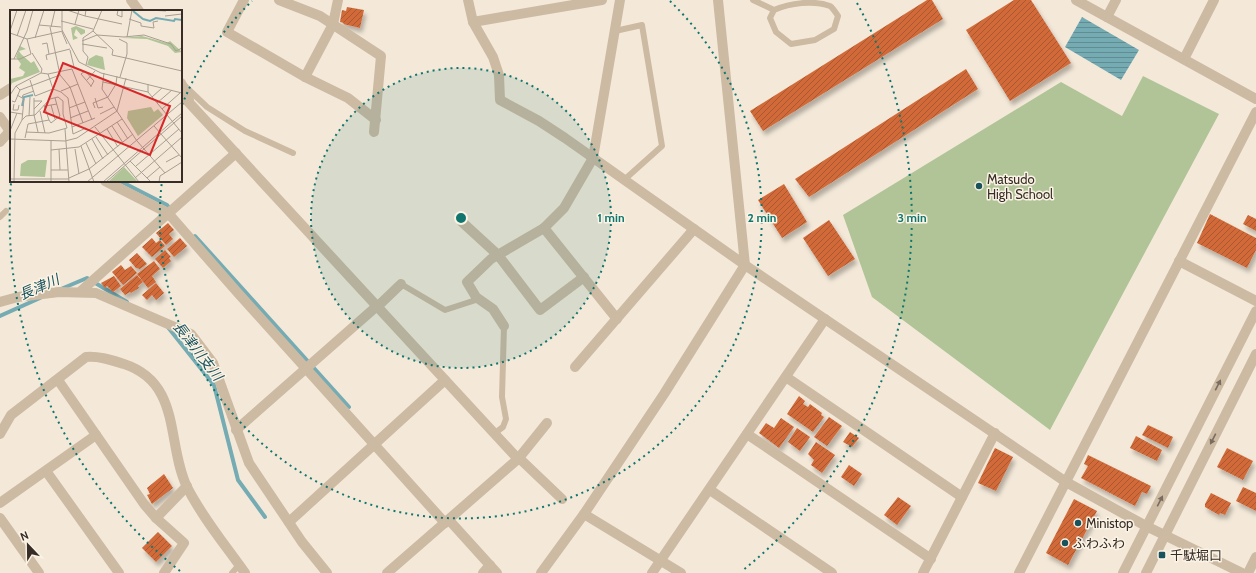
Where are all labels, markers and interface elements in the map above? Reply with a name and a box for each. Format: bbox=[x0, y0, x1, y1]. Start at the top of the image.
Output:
inset map bbox=[10, 10, 182, 182]
place label: Matsudo High School bbox=[987, 171, 1053, 202]
marker: Matsudo High School bbox=[974, 181, 984, 191]
text: 1 min bbox=[597, 210, 625, 225]
text: 2 min bbox=[748, 210, 776, 225]
text: 3 min bbox=[897, 210, 927, 225]
centre of rings bbox=[454, 211, 468, 225]
water label: 長津川 bbox=[16, 269, 64, 304]
water label: 長津川支川 bbox=[169, 318, 228, 386]
one-way arrow bbox=[1215, 379, 1222, 391]
one-way arrow bbox=[1210, 433, 1217, 445]
one-way arrow bbox=[1157, 495, 1163, 507]
place label: Ministop bbox=[1086, 515, 1133, 531]
marker: Ministop bbox=[1073, 518, 1083, 528]
north arrow bbox=[8, 525, 48, 565]
text: N bbox=[18, 528, 30, 544]
place label: ふわふわ bbox=[1073, 535, 1125, 551]
marker: ふわふわ bbox=[1060, 538, 1070, 548]
place label: 千駄堀口 bbox=[1170, 547, 1222, 563]
marker: 千駄堀口 bbox=[1157, 550, 1167, 560]

